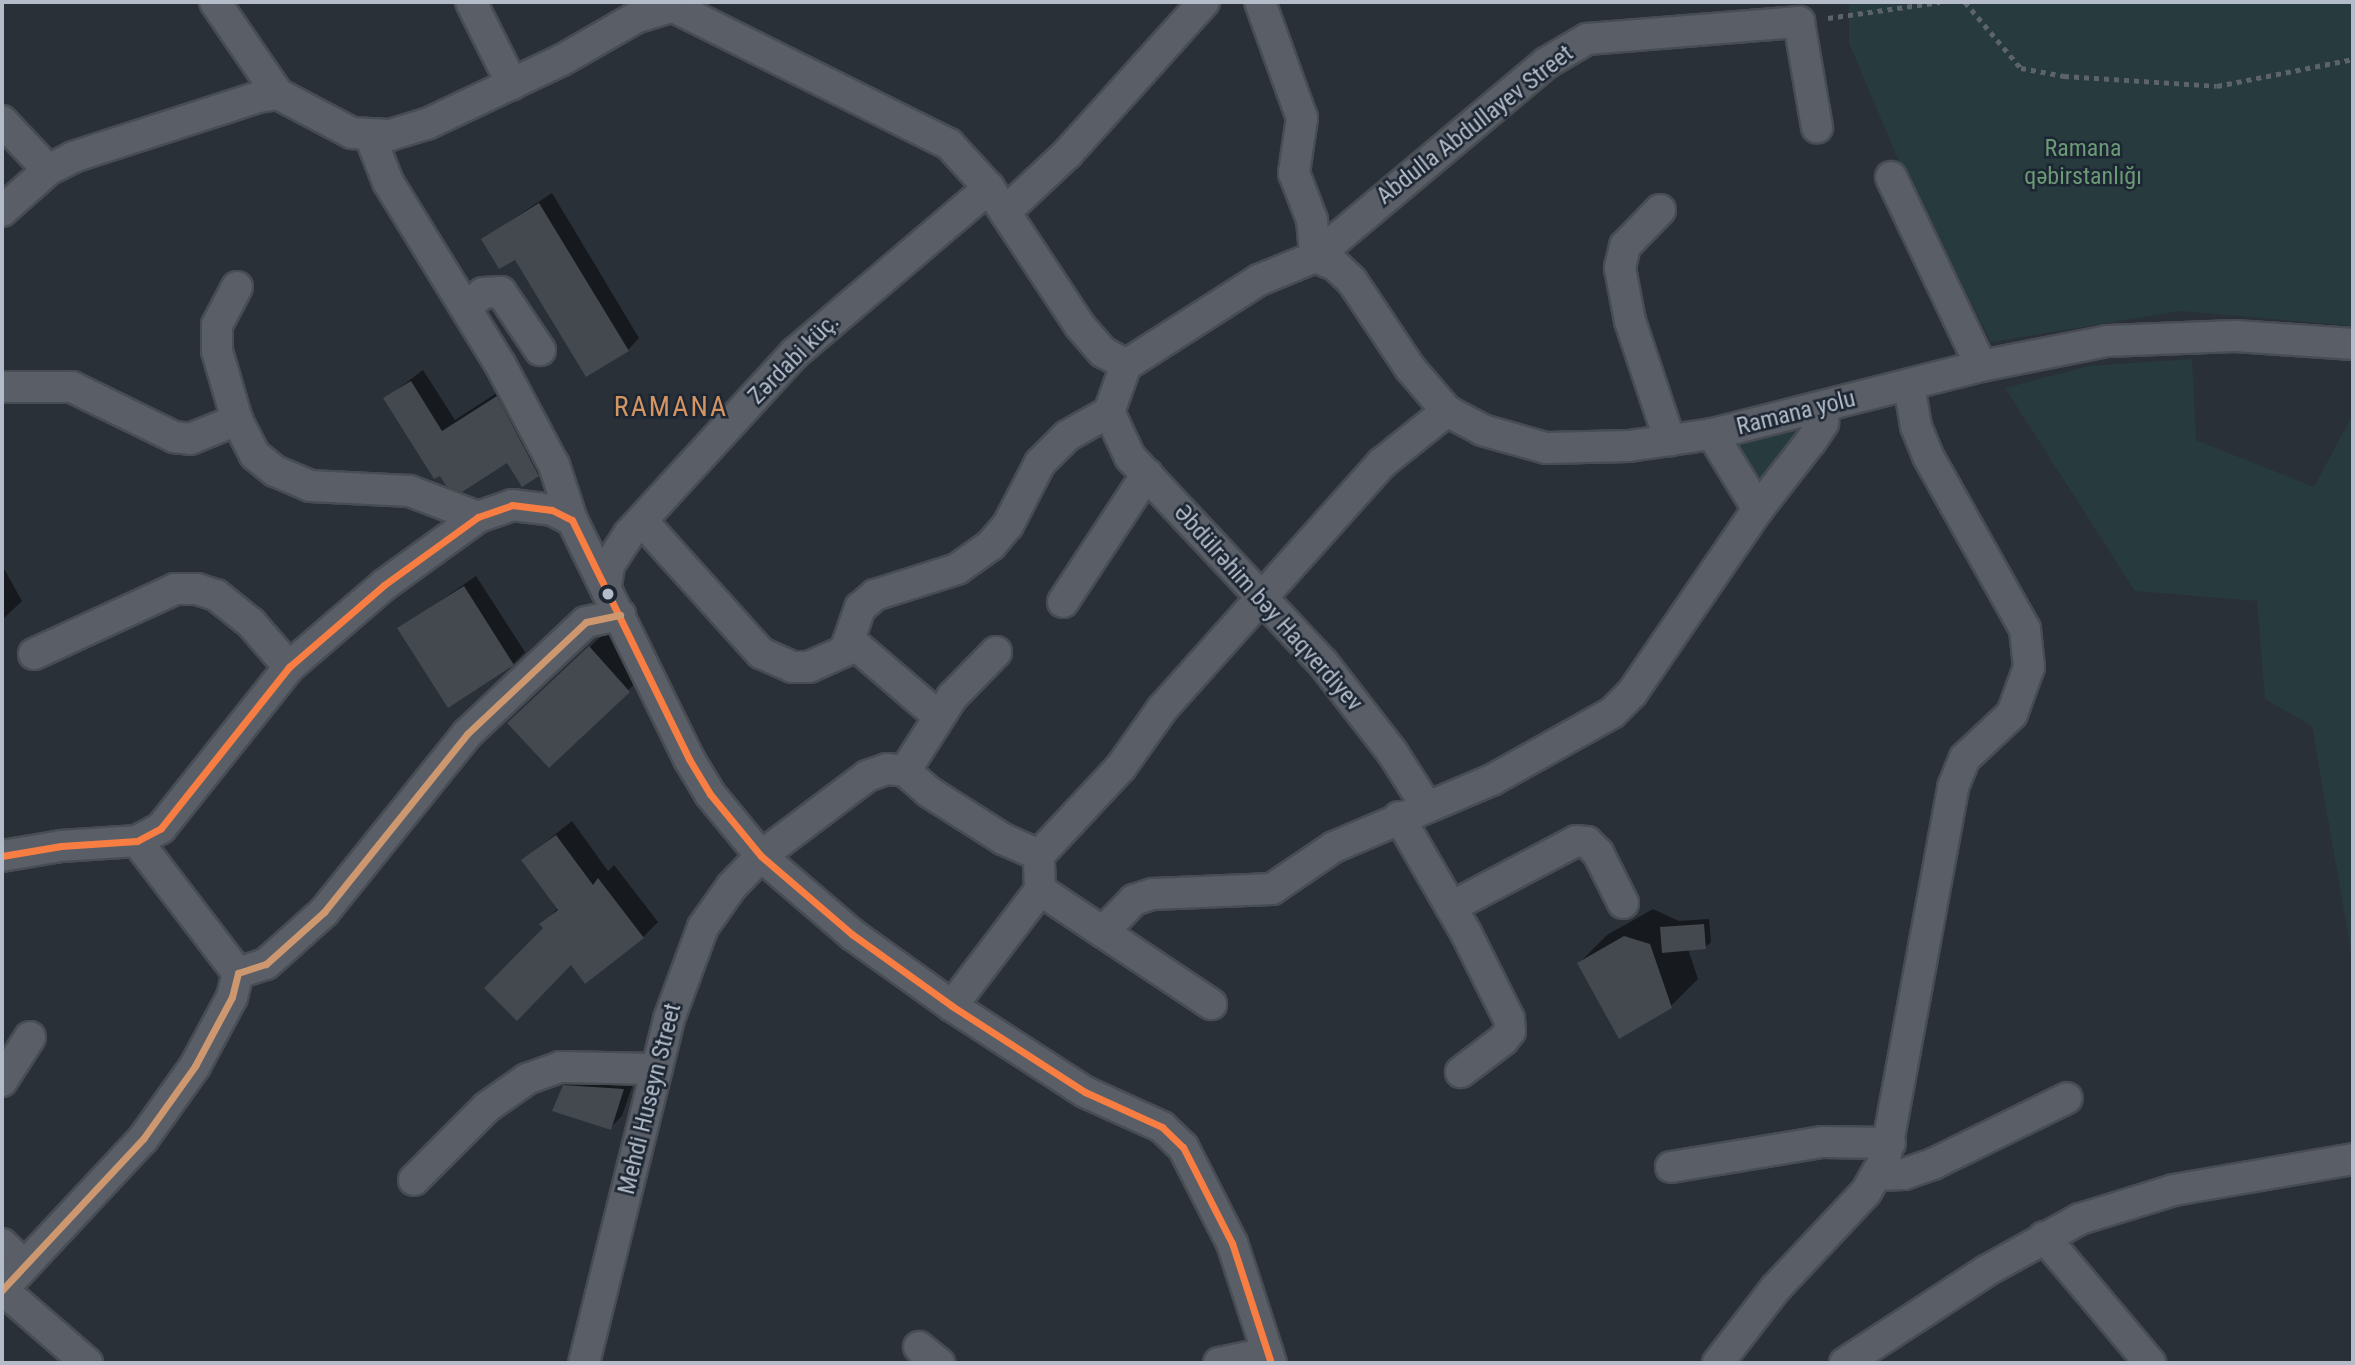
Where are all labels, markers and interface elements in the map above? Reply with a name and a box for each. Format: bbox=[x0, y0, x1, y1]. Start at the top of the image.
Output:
street label: Abdulla Abdullayev Street bbox=[1371, 39, 1579, 211]
park label: Ramana qəbirstanlığı bbox=[2024, 135, 2142, 191]
street label: Zərdabi küç. bbox=[742, 307, 846, 411]
street label: Ramana yolu bbox=[1734, 384, 1858, 442]
district label: RAMANA bbox=[615, 390, 727, 424]
street label: Əbdülrəhim bəy Haqverdiyev bbox=[1168, 499, 1368, 717]
unlabelled marker bbox=[601, 587, 615, 601]
street label: Mehdi Huseyn Street bbox=[612, 1001, 688, 1197]

